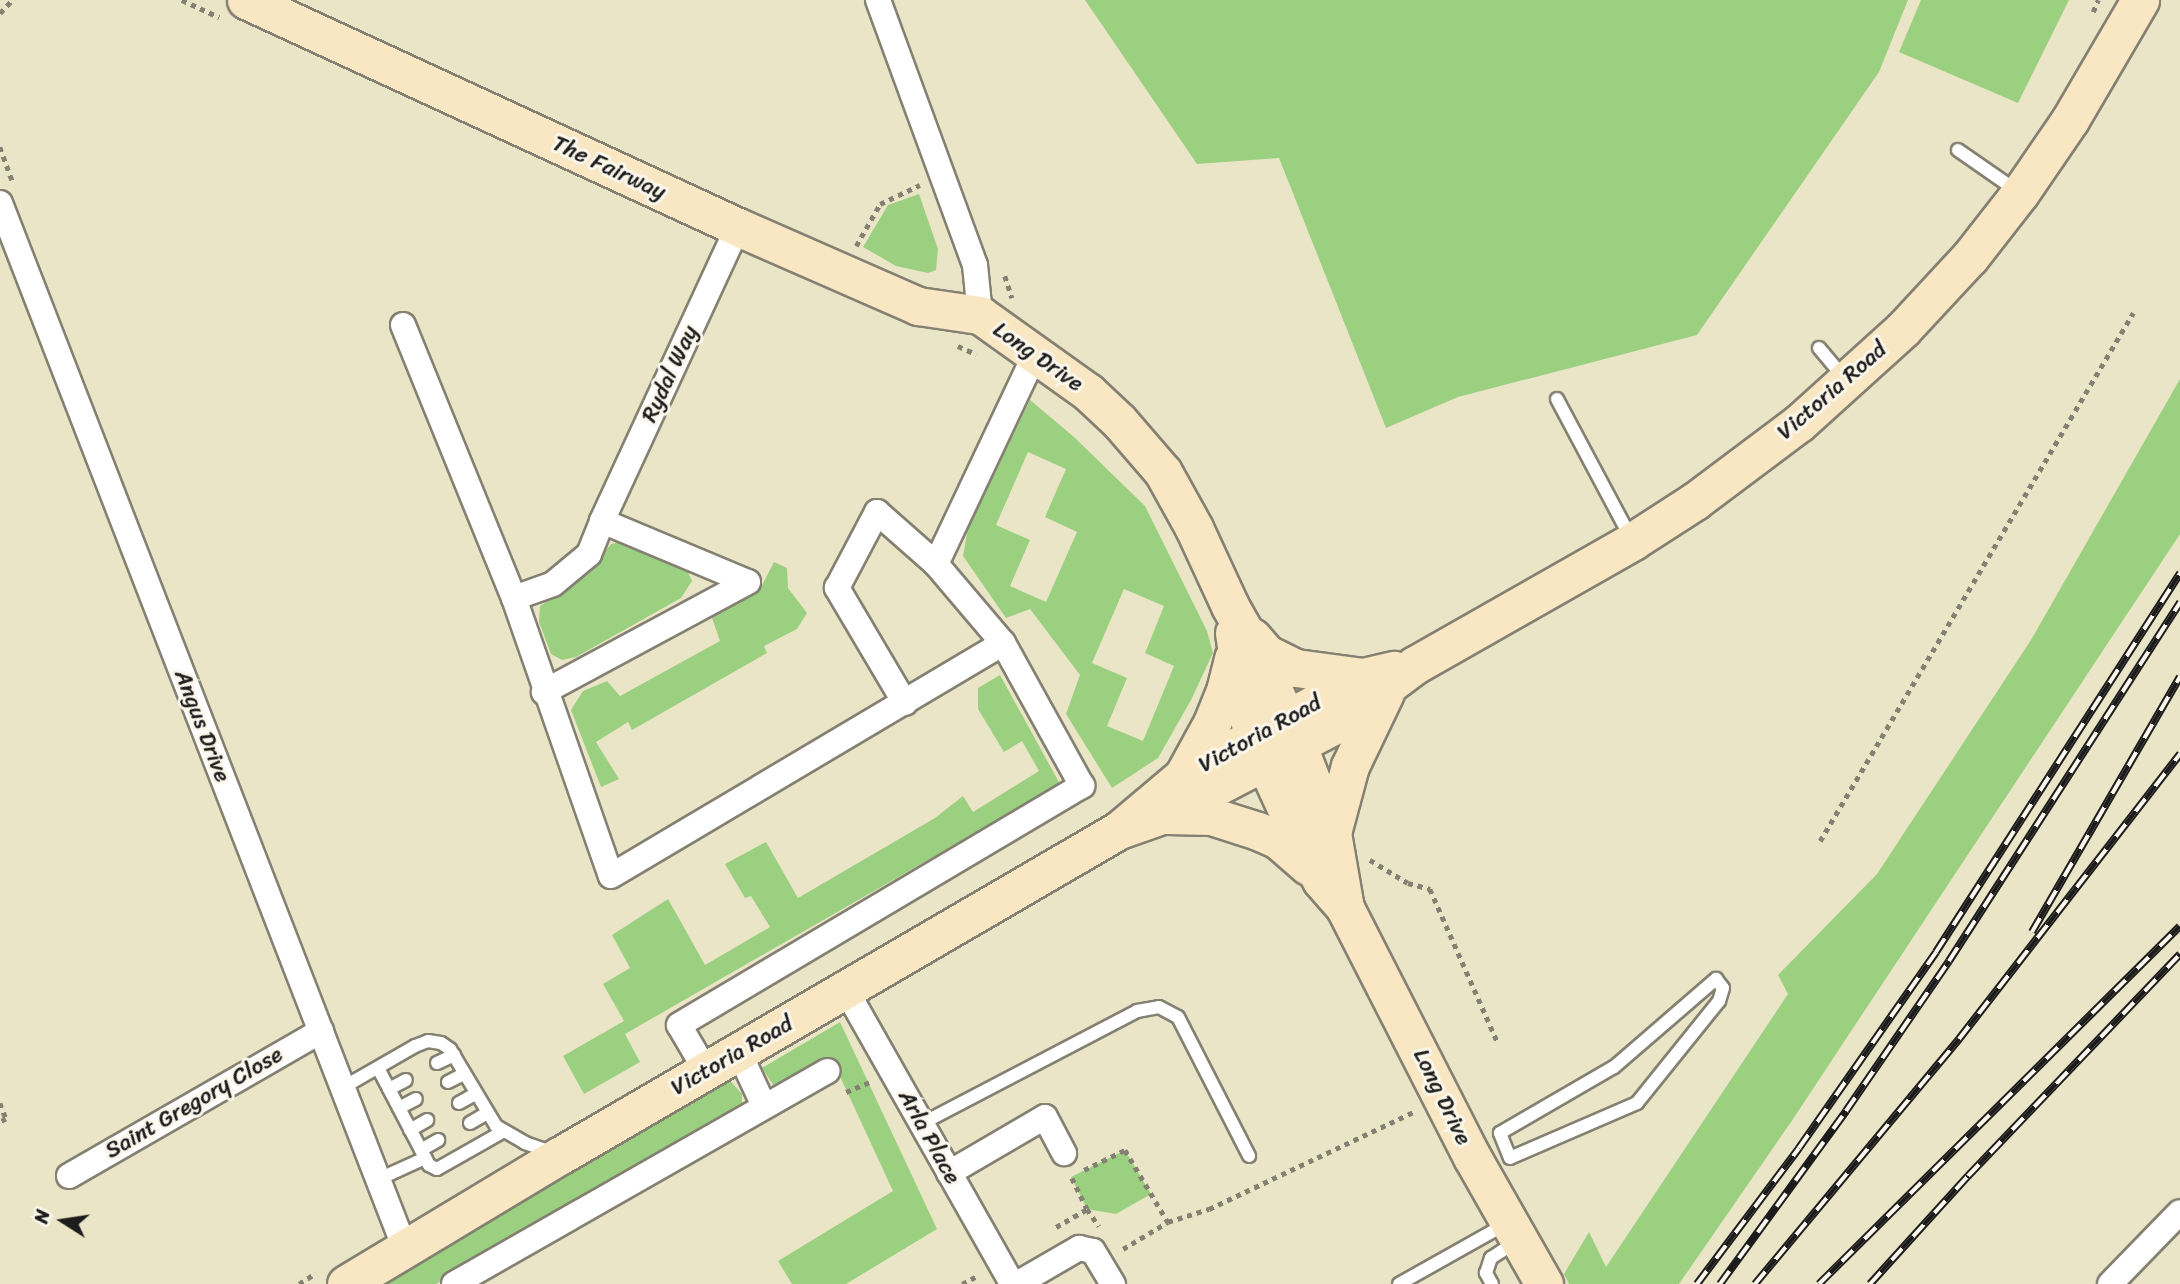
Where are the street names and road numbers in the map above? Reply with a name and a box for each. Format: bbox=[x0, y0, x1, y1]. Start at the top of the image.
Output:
street label: The Fairway bbox=[548, 130, 670, 206]
street label: Long Drive bbox=[987, 316, 1089, 398]
street label: Rydal Way bbox=[636, 321, 704, 427]
street label: Victoria Road bbox=[1772, 336, 1892, 446]
street label: Angus Drive bbox=[168, 666, 236, 786]
street label: Victoria Road bbox=[1194, 689, 1326, 779]
street label: Victoria Road bbox=[666, 1010, 798, 1102]
street label: Saint Gregory Close bbox=[100, 1041, 288, 1165]
street label: Long Drive bbox=[1407, 1044, 1477, 1150]
street label: Arla Place bbox=[892, 1085, 966, 1189]

